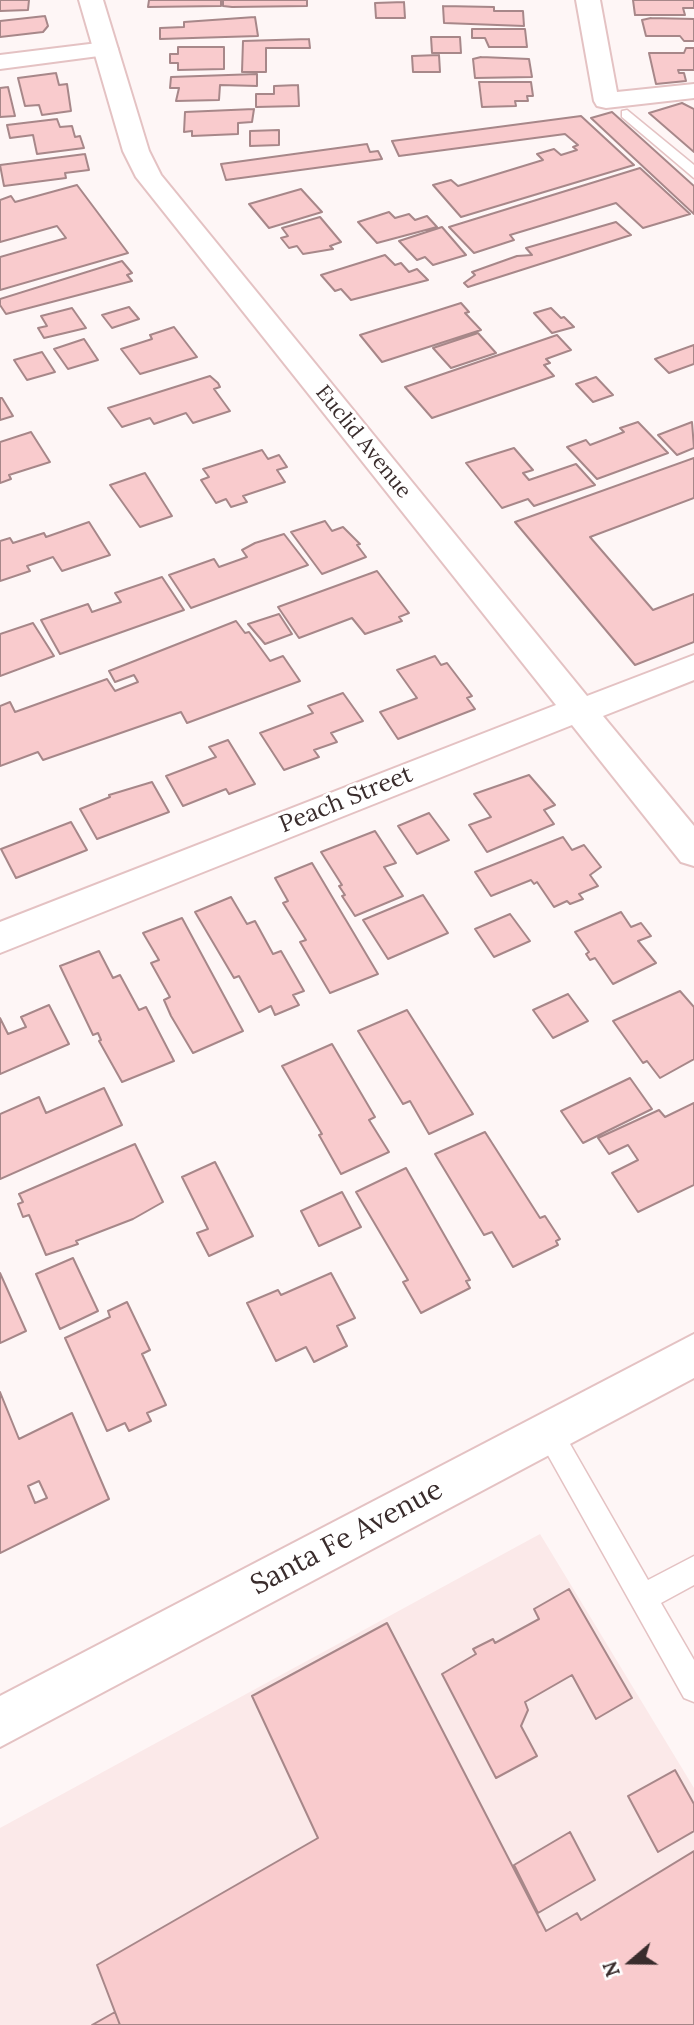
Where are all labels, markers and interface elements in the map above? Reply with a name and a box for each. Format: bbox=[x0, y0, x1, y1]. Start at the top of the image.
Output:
street label: Euclid Avenue bbox=[310, 381, 416, 503]
street label: Peach Street bbox=[275, 760, 417, 840]
street label: Santa Fe Avenue bbox=[245, 1473, 449, 1603]
north arrow bbox=[596, 1927, 666, 1997]
text: N bbox=[597, 1958, 625, 1980]

